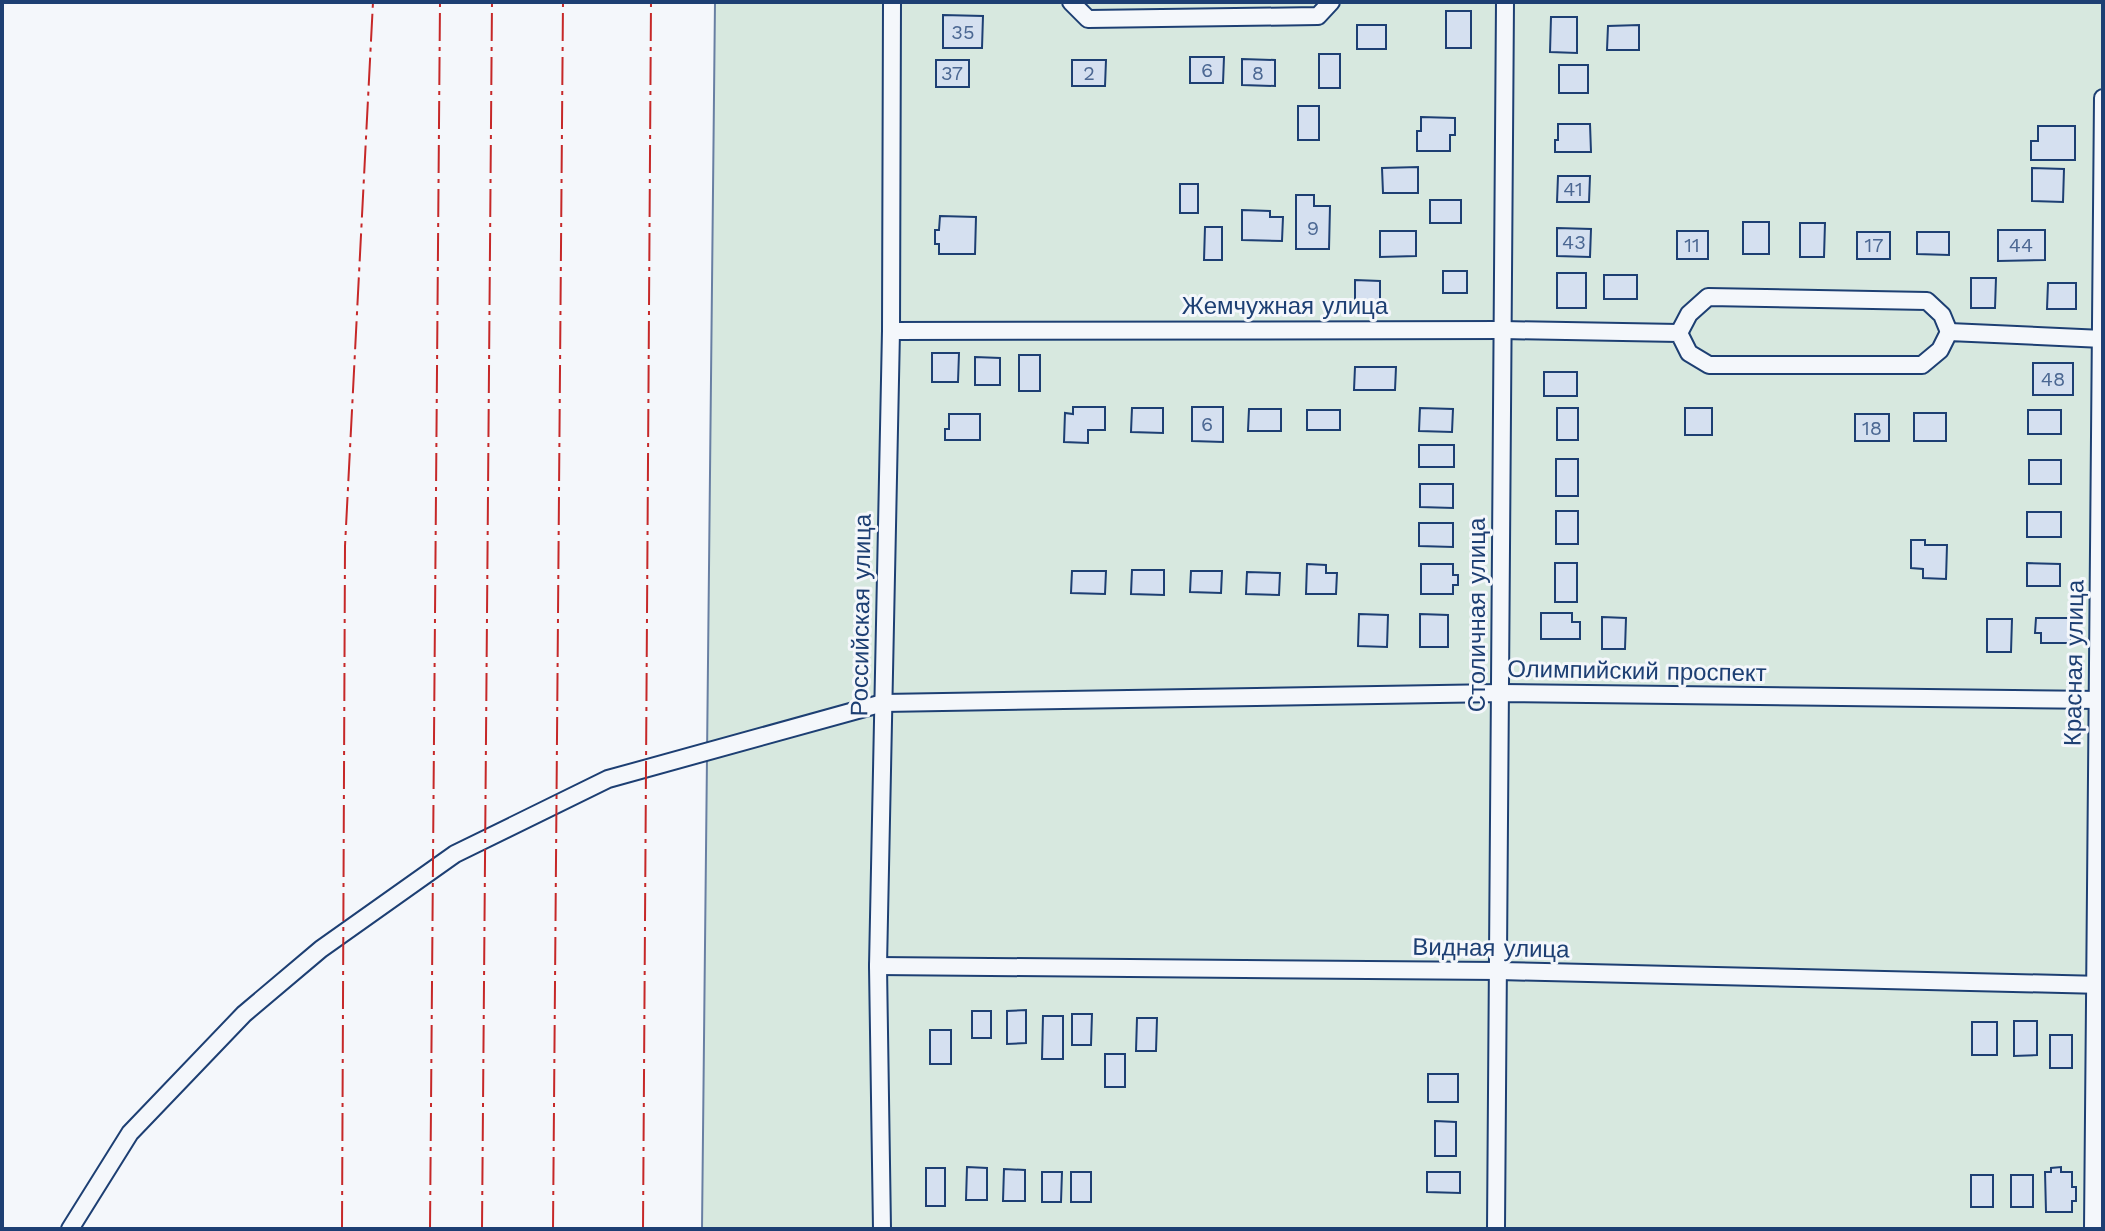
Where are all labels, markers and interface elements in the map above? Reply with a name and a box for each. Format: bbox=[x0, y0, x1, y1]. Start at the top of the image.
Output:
house number: 35 bbox=[951, 20, 975, 44]
house number: 6 bbox=[1201, 58, 1213, 82]
house number: 37 bbox=[941, 61, 963, 85]
house number: 2 bbox=[1083, 61, 1095, 85]
house number: 8 bbox=[1252, 61, 1264, 85]
house number: 41 bbox=[1563, 177, 1583, 201]
house number: 9 bbox=[1307, 216, 1319, 240]
house number: 43 bbox=[1562, 230, 1586, 254]
house number: 11 bbox=[1684, 233, 1700, 257]
house number: 17 bbox=[1864, 233, 1884, 257]
house number: 44 bbox=[2009, 233, 2033, 257]
street label: Жемчужная улица bbox=[1182, 292, 1389, 320]
house number: 48 bbox=[2041, 367, 2065, 391]
house number: 6 bbox=[1201, 412, 1213, 436]
house number: 18 bbox=[1862, 416, 1882, 440]
street label: Российская улица bbox=[845, 513, 877, 717]
street label: Столичная улица bbox=[1463, 517, 1491, 712]
street label: Красная улица bbox=[2059, 579, 2089, 746]
street label: Олимпийский проспект bbox=[1507, 655, 1767, 687]
street label: Видная улица bbox=[1412, 933, 1570, 963]

